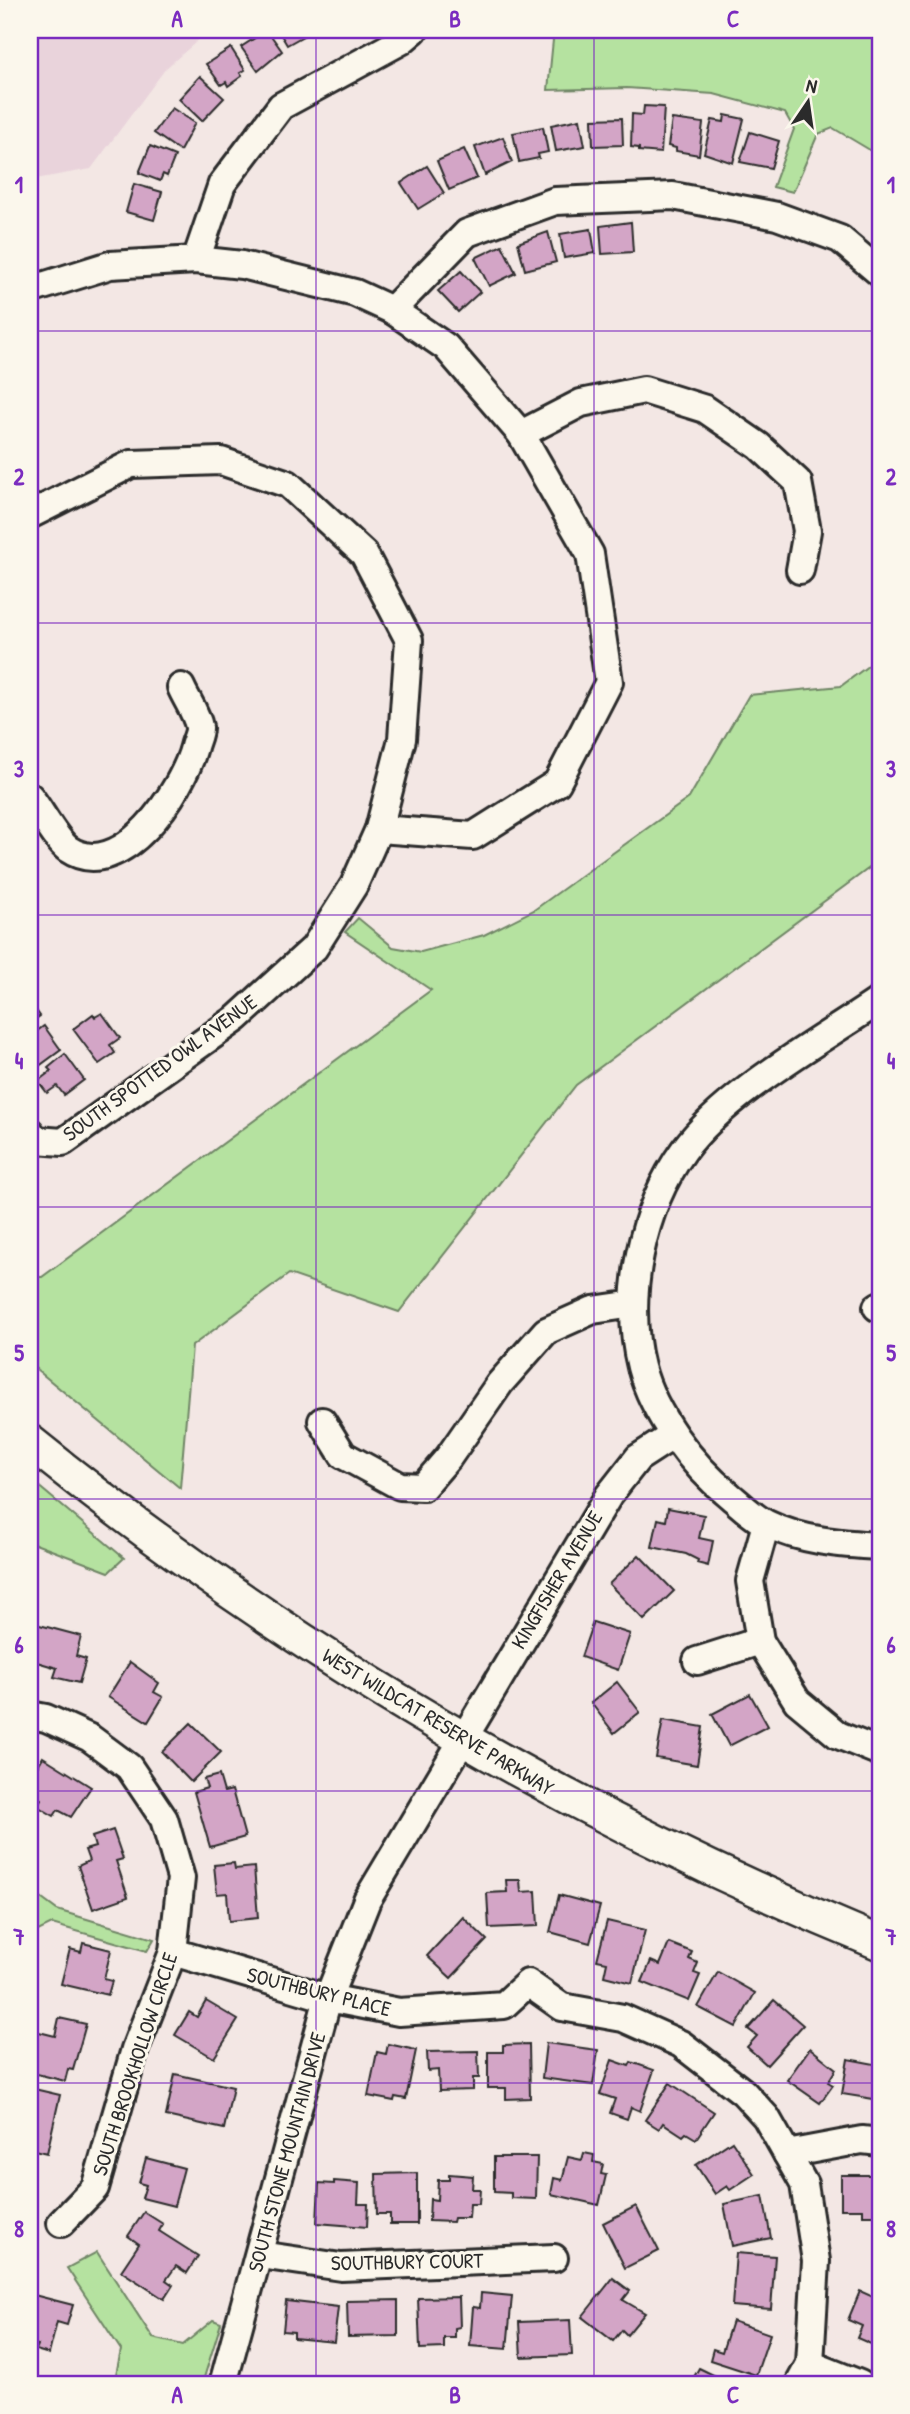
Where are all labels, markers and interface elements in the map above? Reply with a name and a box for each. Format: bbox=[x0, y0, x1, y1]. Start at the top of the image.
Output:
text: A bbox=[171, 3, 183, 34]
text: B bbox=[449, 3, 461, 34]
text: C bbox=[727, 3, 739, 34]
north arrow bbox=[774, 66, 844, 136]
text: N bbox=[804, 72, 820, 99]
text: 1 bbox=[15, 169, 23, 200]
text: 1 bbox=[887, 169, 895, 200]
text: 2 bbox=[14, 461, 25, 492]
text: 2 bbox=[886, 461, 897, 492]
text: 3 bbox=[14, 753, 24, 784]
text: 3 bbox=[886, 753, 896, 784]
street label: SOUTH SPOTTED OWL AVENUE bbox=[57, 987, 263, 1148]
text: 4 bbox=[15, 1045, 24, 1076]
text: 4 bbox=[887, 1045, 896, 1076]
text: 5 bbox=[14, 1337, 24, 1368]
text: 5 bbox=[886, 1337, 896, 1368]
street label: KINGFISHER AVENUE bbox=[504, 1505, 609, 1654]
text: 6 bbox=[14, 1629, 24, 1660]
text: 6 bbox=[886, 1629, 896, 1660]
street label: WEST WILDCAT RESERVE PARKWAY bbox=[317, 1641, 560, 1803]
text: 7 bbox=[12, 1921, 25, 1952]
text: 7 bbox=[884, 1921, 897, 1952]
street label: SOUTH BROOKHOLLOW CIRCLE bbox=[85, 1949, 184, 2179]
street label: SOUTHBURY PLACE bbox=[244, 1960, 394, 2023]
street label: SOUTH STONE MOUNTAIN DRIVE bbox=[241, 2029, 333, 2275]
text: 8 bbox=[14, 2213, 24, 2244]
text: 8 bbox=[886, 2213, 896, 2244]
street label: SOUTHBURY COURT bbox=[331, 2246, 485, 2277]
text: A bbox=[171, 2379, 183, 2410]
text: B bbox=[449, 2379, 461, 2410]
text: C bbox=[727, 2379, 739, 2410]

